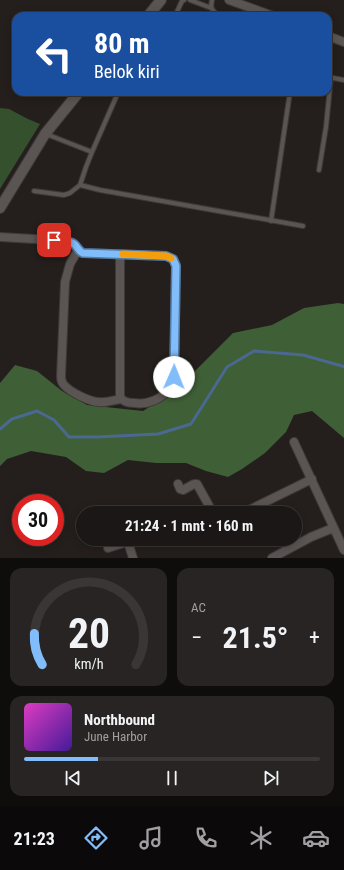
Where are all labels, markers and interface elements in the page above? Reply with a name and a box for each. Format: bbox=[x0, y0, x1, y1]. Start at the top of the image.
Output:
text: 80 m bbox=[94, 27, 150, 60]
icon: left bbox=[28, 28, 80, 80]
text: Belok kiri bbox=[94, 61, 160, 82]
pin bbox=[37, 223, 71, 257]
icon: arrive bbox=[43, 229, 65, 251]
position arrow bbox=[153, 356, 195, 398]
speed limit sign: 30 bbox=[12, 494, 64, 546]
text: 21:24 · 1 mnt · 160 m bbox=[125, 517, 253, 535]
text: AC bbox=[191, 600, 206, 615]
text: 20 bbox=[67, 609, 110, 658]
text: 21.5° bbox=[223, 620, 288, 655]
text: − bbox=[191, 625, 202, 650]
text: + bbox=[309, 625, 320, 650]
text: km/h bbox=[74, 656, 103, 672]
text: Northbound bbox=[84, 711, 155, 729]
text: June Harbor bbox=[84, 729, 147, 744]
icon: previous bbox=[62, 767, 84, 789]
icon: pause bbox=[161, 767, 183, 789]
icon: next bbox=[260, 767, 282, 789]
icon: directions bbox=[82, 824, 110, 852]
icon: music bbox=[137, 824, 165, 852]
icon: phone bbox=[192, 824, 220, 852]
icon: climate bbox=[247, 824, 275, 852]
icon: car bbox=[302, 824, 330, 852]
text: 21:23 bbox=[14, 828, 55, 849]

